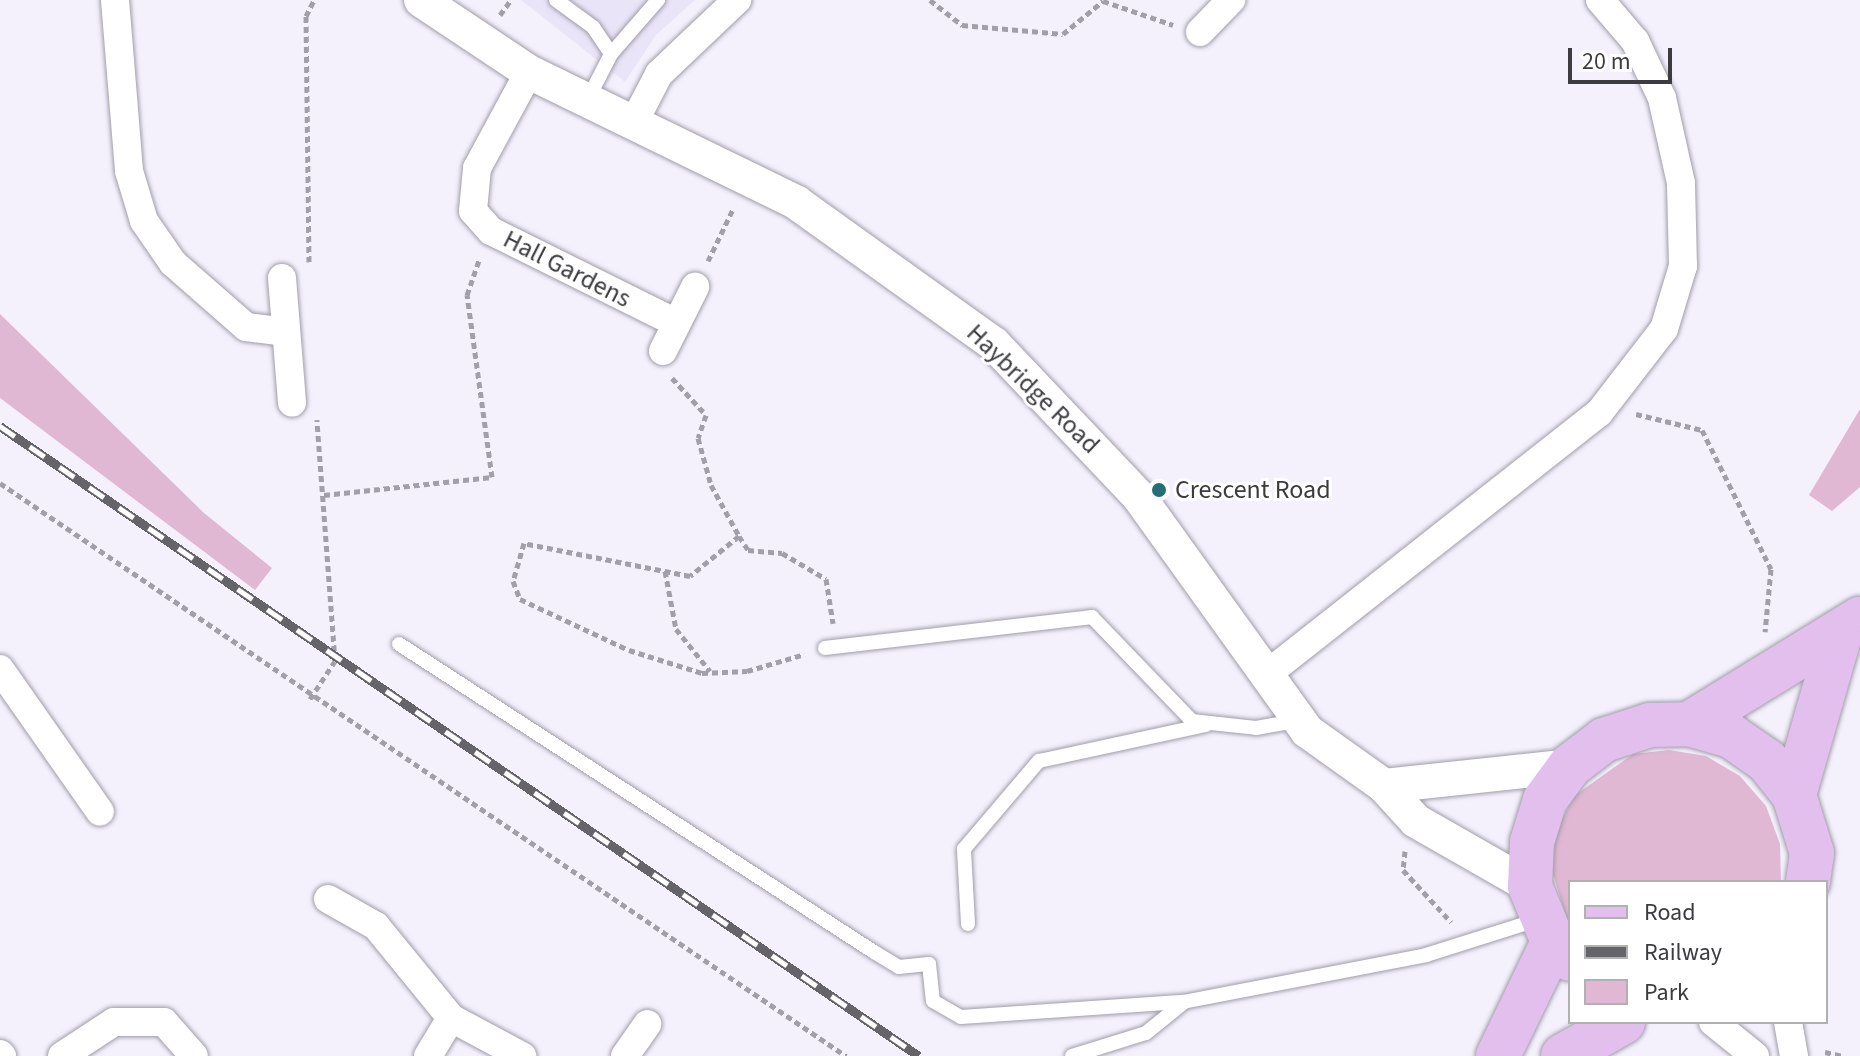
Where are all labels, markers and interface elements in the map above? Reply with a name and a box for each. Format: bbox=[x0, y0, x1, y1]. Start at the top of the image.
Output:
scale bar bbox=[1572, 32, 1676, 82]
text: 20 m bbox=[1582, 44, 1631, 79]
street label: Hall Gardens bbox=[498, 224, 636, 314]
street label: Haybridge Road bbox=[960, 318, 1106, 460]
place label: Crescent Road bbox=[1175, 474, 1331, 506]
marker: Crescent Road bbox=[1150, 481, 1168, 499]
legend bbox=[1568, 880, 1828, 1024]
text: Road bbox=[1644, 895, 1696, 930]
text: Railway bbox=[1644, 935, 1722, 970]
text: Park bbox=[1644, 975, 1689, 1010]

